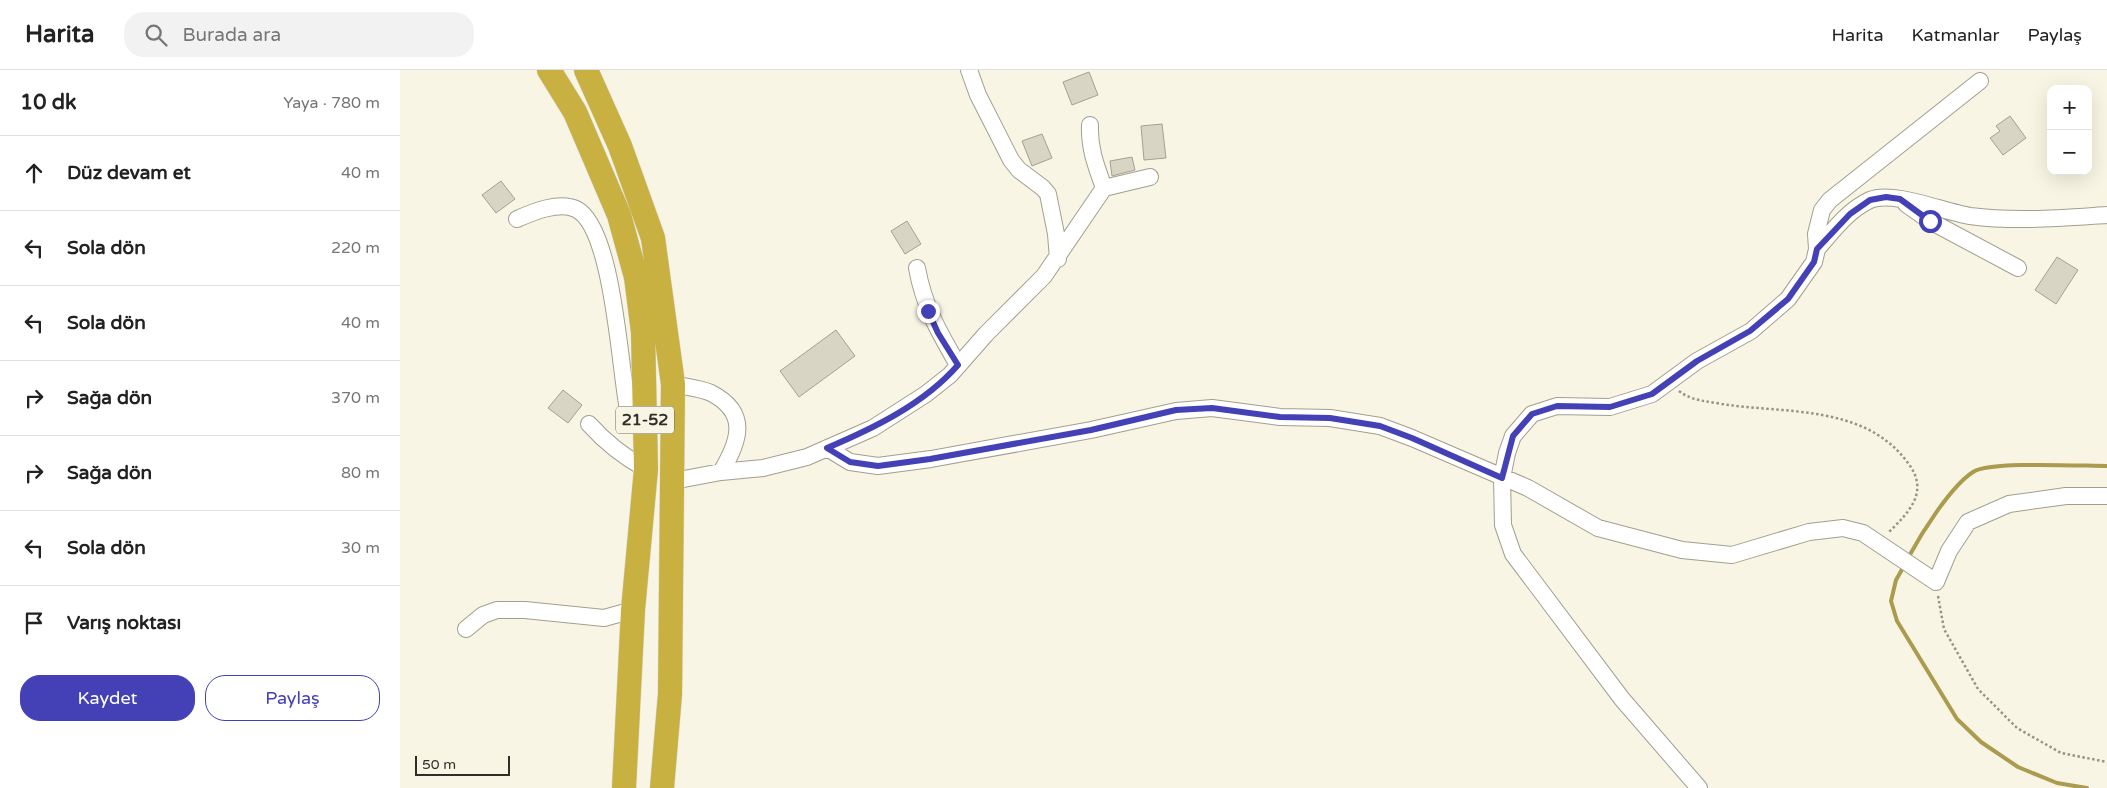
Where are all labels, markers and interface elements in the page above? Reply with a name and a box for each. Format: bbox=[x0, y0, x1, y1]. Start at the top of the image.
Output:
search box bbox=[124, 12, 474, 57]
text: Harita bbox=[25, 20, 94, 49]
icon: search bbox=[142, 21, 170, 49]
text: Burada ara bbox=[182, 24, 281, 46]
text: Harita bbox=[1831, 24, 1884, 46]
text: Katmanlar bbox=[1912, 24, 2000, 46]
text: Paylaş bbox=[2028, 24, 2082, 46]
map controls bbox=[2047, 85, 2092, 175]
button: + bbox=[2047, 85, 2092, 130]
text: 10 dk bbox=[20, 90, 77, 115]
text: Yaya · 780 m bbox=[283, 93, 380, 113]
button: − bbox=[2047, 130, 2092, 175]
icon: ahead bbox=[20, 159, 48, 187]
text: Düz devam et bbox=[67, 162, 191, 184]
text: 40 m bbox=[341, 163, 380, 183]
route start bbox=[1919, 210, 1942, 233]
icon: left bbox=[20, 234, 48, 262]
text: Sola dön bbox=[67, 237, 146, 259]
text: 220 m bbox=[331, 238, 380, 258]
route end bbox=[917, 300, 940, 323]
icon: left bbox=[20, 309, 48, 337]
text: Sola dön bbox=[67, 312, 146, 334]
text: 40 m bbox=[341, 313, 380, 333]
icon: right bbox=[20, 384, 48, 412]
text: Sağa dön bbox=[67, 387, 152, 409]
text: 370 m bbox=[331, 388, 380, 408]
road number: 21-52 bbox=[616, 406, 674, 434]
icon: right bbox=[20, 459, 48, 487]
text: Sağa dön bbox=[67, 462, 152, 484]
text: 80 m bbox=[341, 463, 380, 483]
icon: left bbox=[20, 534, 48, 562]
text: Sola dön bbox=[67, 537, 146, 559]
text: 30 m bbox=[341, 538, 380, 558]
icon: arrive bbox=[20, 609, 48, 637]
text: Varış noktası bbox=[67, 612, 181, 634]
button: Kaydet bbox=[20, 675, 195, 721]
button: Paylaş bbox=[205, 675, 380, 721]
scale bar bbox=[415, 753, 510, 776]
text: 50 m bbox=[422, 756, 456, 773]

